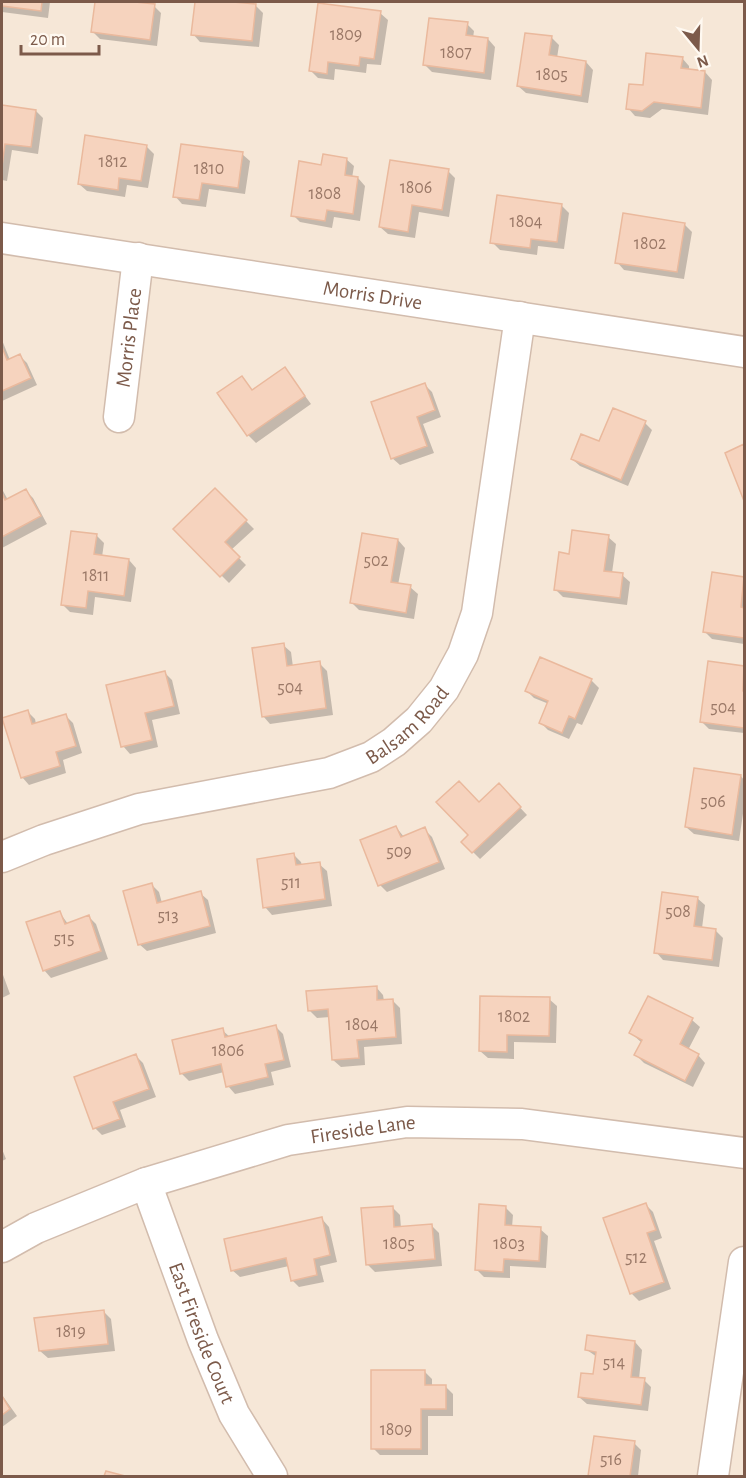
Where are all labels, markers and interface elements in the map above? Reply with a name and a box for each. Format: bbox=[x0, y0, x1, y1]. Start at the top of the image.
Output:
scale bar bbox=[21, 18, 99, 56]
north arrow bbox=[668, 18, 728, 78]
house number: 1809 bbox=[330, 26, 362, 44]
text: 20 m bbox=[30, 31, 65, 49]
house number: 1807 bbox=[440, 44, 472, 62]
text: N bbox=[695, 52, 710, 71]
house number: 1805 bbox=[536, 66, 568, 84]
house number: 1812 bbox=[98, 153, 128, 171]
house number: 1810 bbox=[194, 160, 224, 178]
house number: 1806 bbox=[400, 179, 432, 197]
house number: 1808 bbox=[309, 185, 341, 203]
house number: 1804 bbox=[510, 213, 543, 231]
house number: 1802 bbox=[634, 235, 666, 253]
street label: Morris Drive bbox=[322, 277, 424, 313]
street label: Morris Place bbox=[113, 287, 145, 388]
house number: 502 bbox=[363, 552, 389, 570]
house number: 1811 bbox=[82, 567, 110, 585]
house number: 504 bbox=[277, 679, 303, 697]
street label: Balsam Road bbox=[362, 682, 453, 769]
house number: 504 bbox=[710, 699, 736, 717]
house number: 506 bbox=[700, 793, 726, 811]
house number: 509 bbox=[386, 843, 412, 861]
house number: 511 bbox=[281, 874, 301, 892]
house number: 508 bbox=[665, 903, 691, 921]
house number: 513 bbox=[157, 907, 179, 925]
house number: 515 bbox=[53, 930, 75, 948]
house number: 1802 bbox=[498, 1008, 530, 1026]
house number: 1804 bbox=[346, 1016, 379, 1034]
house number: 1806 bbox=[212, 1042, 244, 1060]
street label: Fireside Lane bbox=[309, 1112, 416, 1147]
house number: 1805 bbox=[383, 1235, 415, 1253]
house number: 1803 bbox=[493, 1235, 525, 1253]
house number: 512 bbox=[625, 1249, 647, 1267]
street label: East Fireside Court bbox=[165, 1260, 239, 1407]
house number: 1819 bbox=[56, 1323, 86, 1341]
house number: 514 bbox=[603, 1354, 626, 1372]
house number: 1809 bbox=[380, 1421, 412, 1439]
house number: 516 bbox=[600, 1451, 622, 1469]

